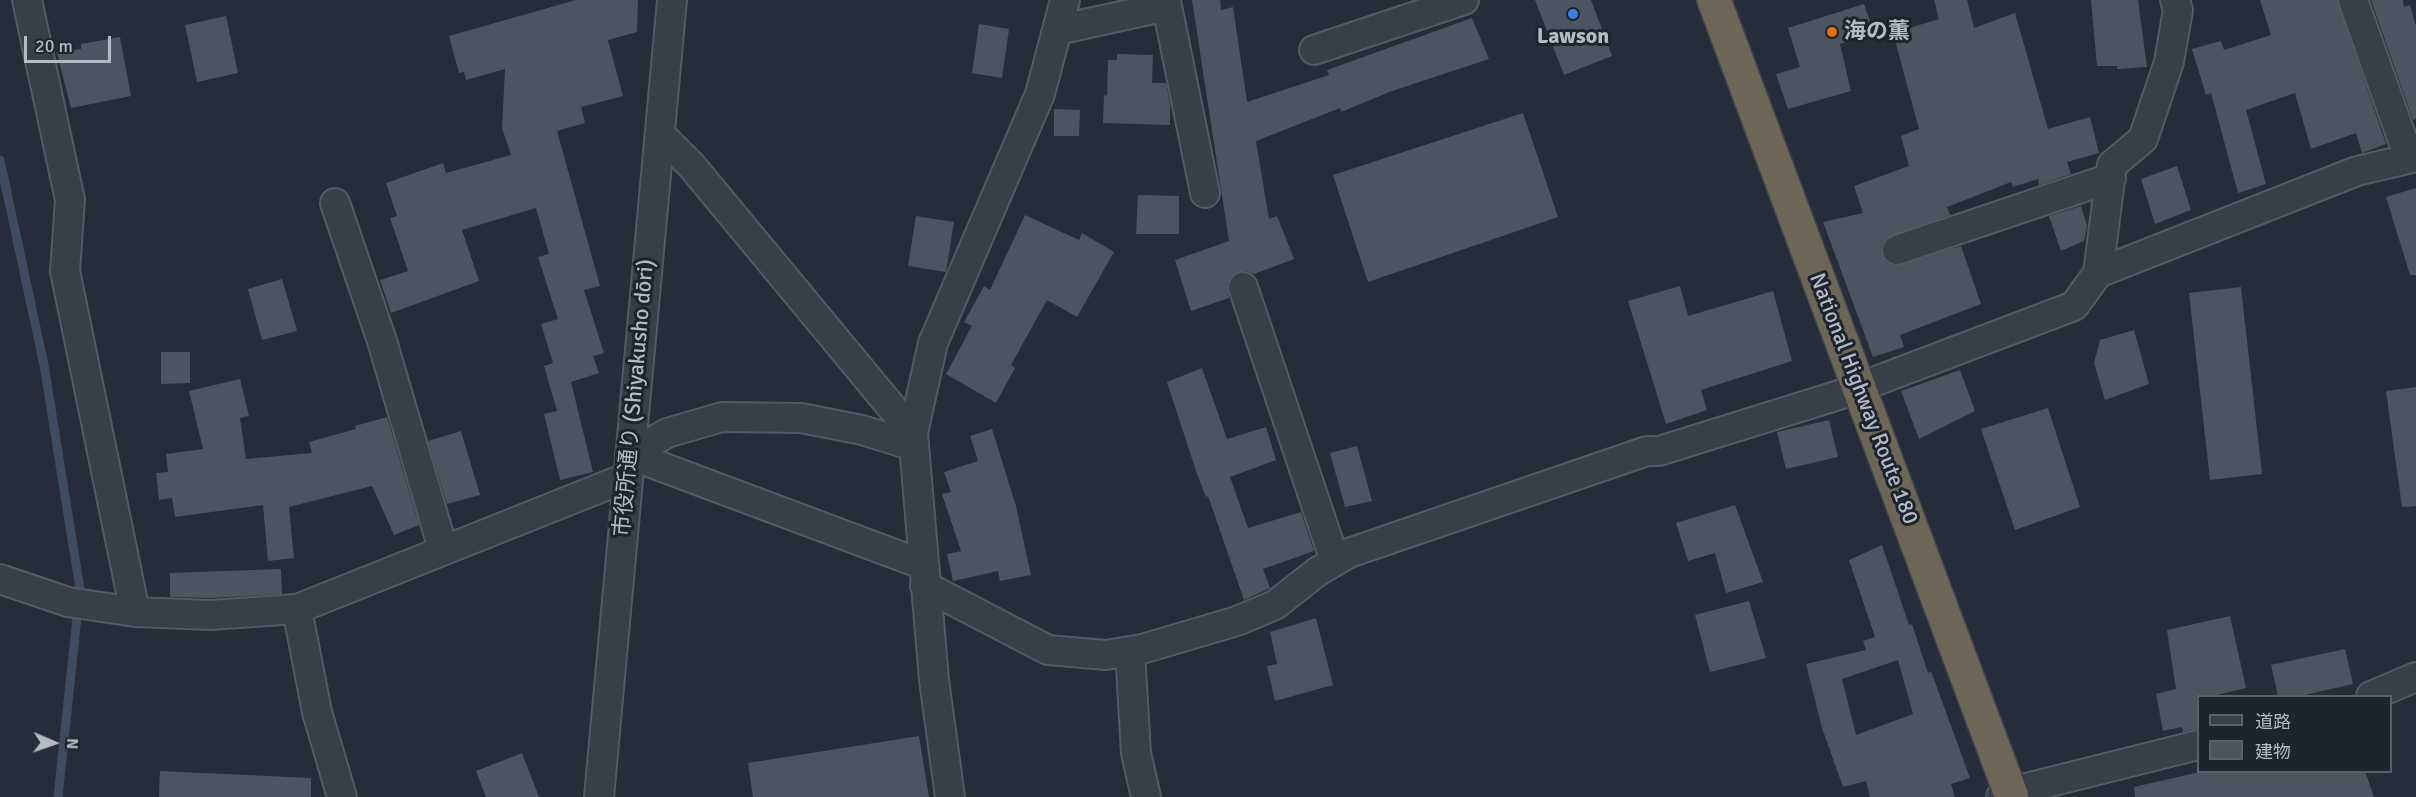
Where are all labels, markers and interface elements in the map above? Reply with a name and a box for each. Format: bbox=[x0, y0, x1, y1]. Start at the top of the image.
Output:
marker: Lawson bbox=[1566, 7, 1580, 21]
place label: 海の薫 bbox=[1844, 19, 1910, 45]
scale bar bbox=[27, 24, 114, 62]
place label: Lawson bbox=[1537, 24, 1609, 50]
marker: 海の薫 bbox=[1825, 25, 1839, 39]
text: 20 m bbox=[35, 35, 73, 57]
street label: 市役所通り (Shiyakusho dōri) bbox=[610, 258, 660, 538]
street label: National Highway Route 180 bbox=[1803, 270, 1923, 528]
legend bbox=[2197, 695, 2392, 773]
text: 道路 bbox=[2255, 711, 2291, 733]
north arrow bbox=[24, 713, 84, 773]
text: N bbox=[62, 738, 82, 750]
text: 建物 bbox=[2255, 741, 2291, 763]

